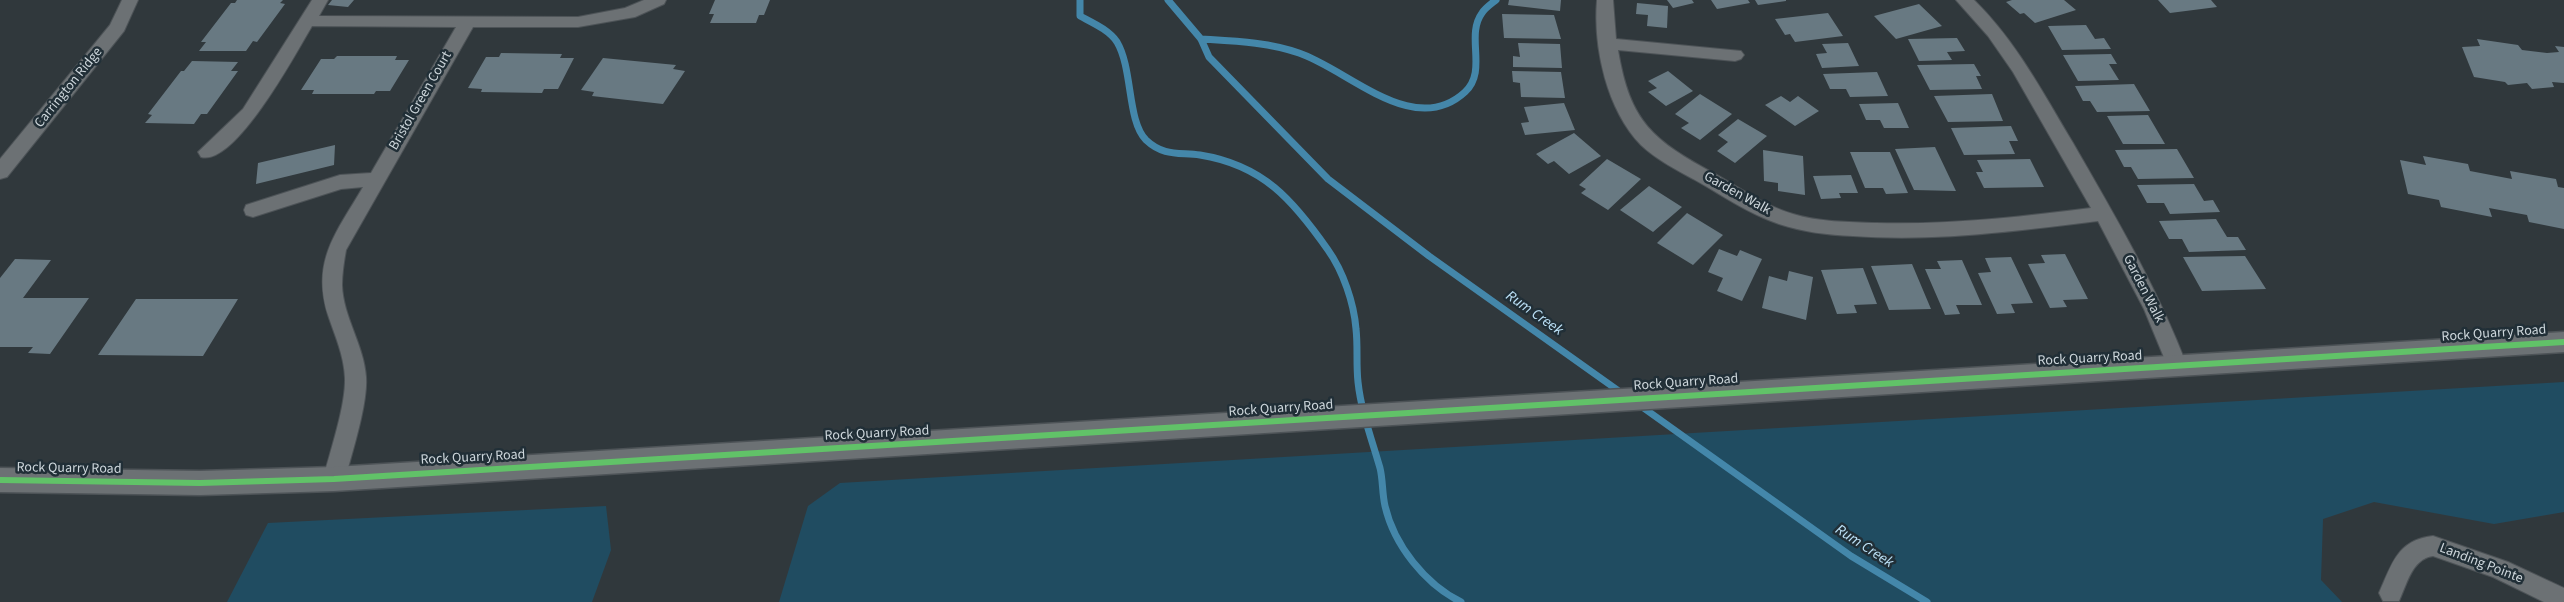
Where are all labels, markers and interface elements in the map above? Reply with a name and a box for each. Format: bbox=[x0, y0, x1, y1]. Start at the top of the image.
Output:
street label: Carrington Ridge bbox=[31, 44, 107, 132]
street label: Bristol Green Court bbox=[386, 49, 456, 153]
street label: Garden Walk bbox=[1701, 169, 1773, 219]
street label: Garden Walk bbox=[2119, 252, 2167, 326]
water label: Rum Creek bbox=[1502, 288, 1566, 340]
street label: Rock Quarry Road bbox=[2441, 322, 2547, 346]
street label: Rock Quarry Road bbox=[2037, 348, 2143, 370]
street label: Rock Quarry Road bbox=[1633, 371, 1739, 395]
street label: Rock Quarry Road bbox=[1228, 397, 1334, 421]
street label: Rock Quarry Road bbox=[824, 423, 930, 445]
street label: Rock Quarry Road bbox=[420, 447, 526, 469]
street label: Rock Quarry Road bbox=[16, 460, 122, 478]
water label: Rum Creek bbox=[1831, 522, 1897, 572]
street label: Landing Pointe bbox=[2437, 540, 2525, 588]

